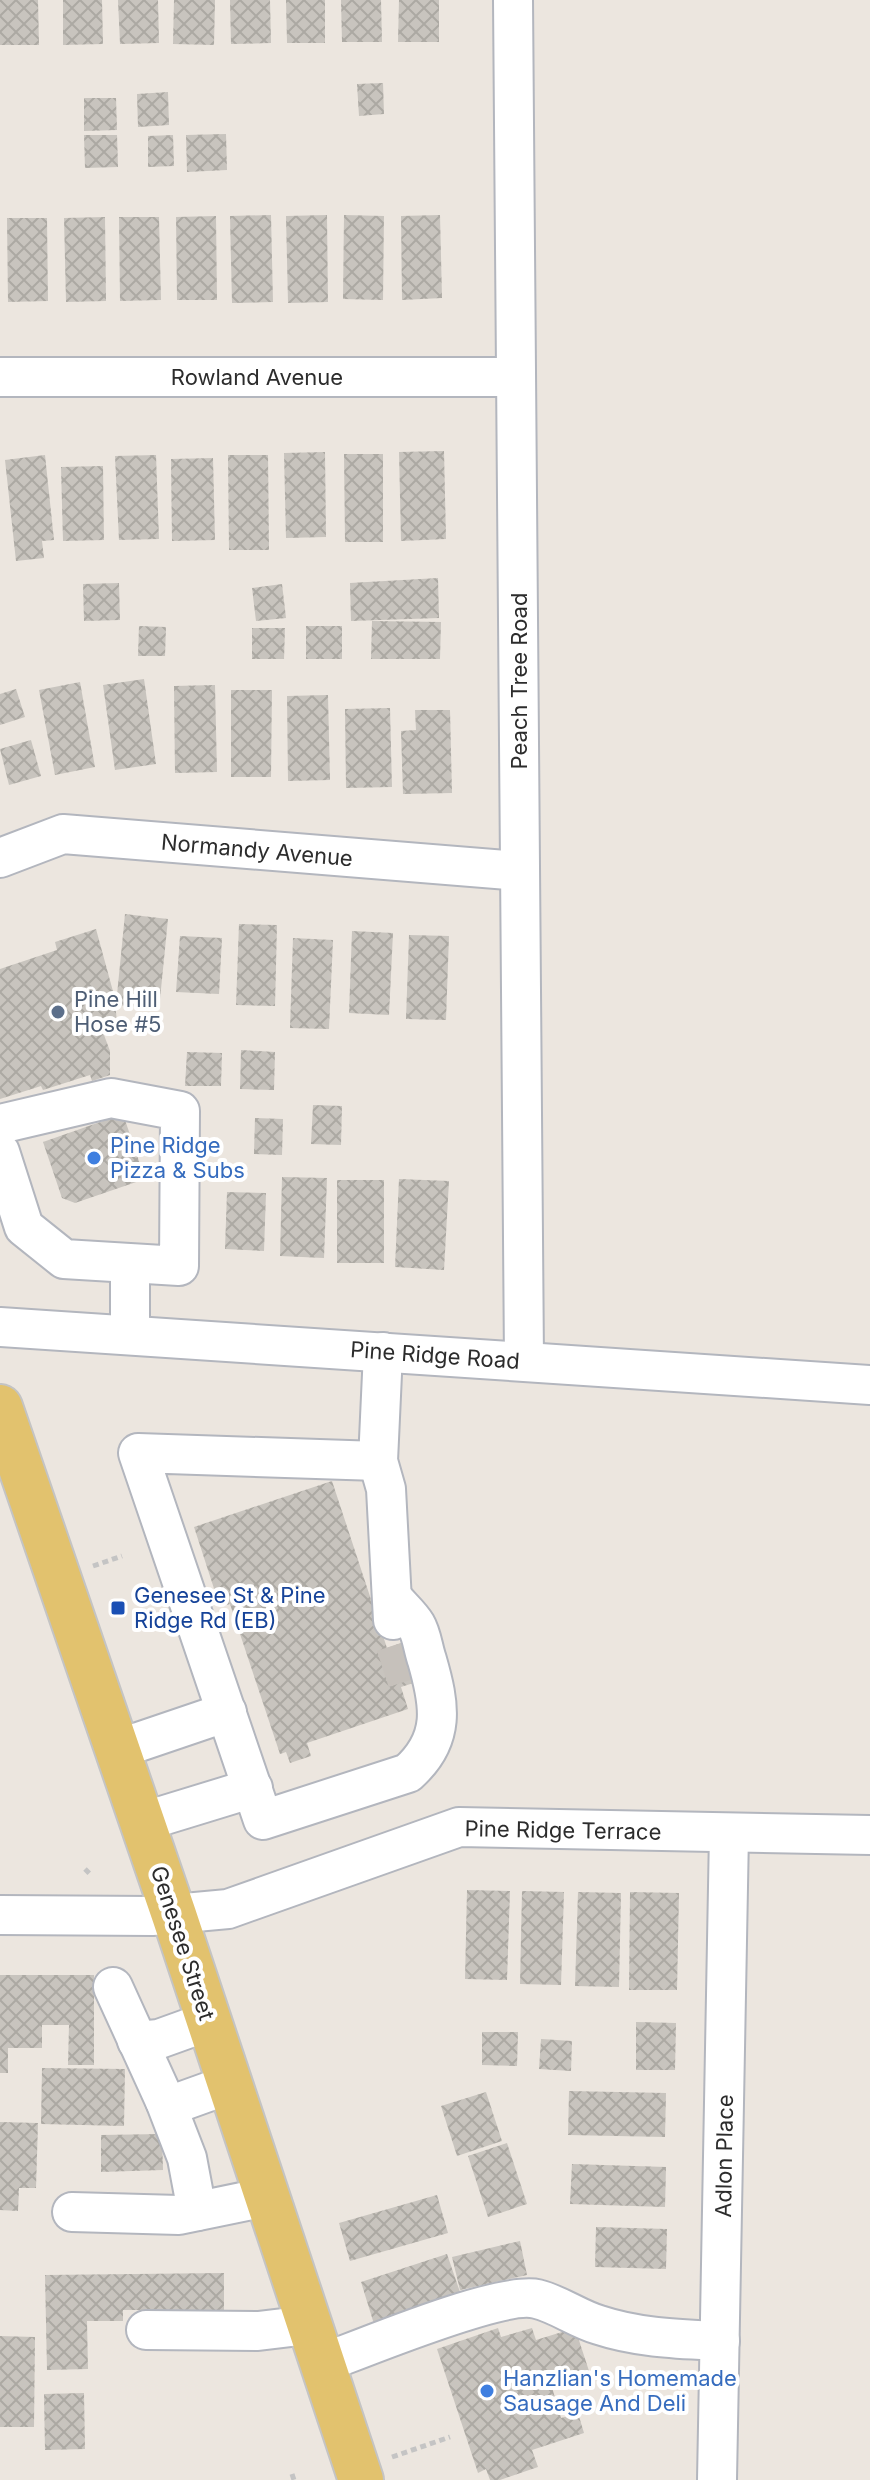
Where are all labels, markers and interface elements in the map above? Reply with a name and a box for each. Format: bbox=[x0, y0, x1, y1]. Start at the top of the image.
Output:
street label: Rowland Avenue bbox=[171, 364, 343, 390]
street label: Peach Tree Road bbox=[506, 593, 532, 769]
street label: Normandy Avenue bbox=[160, 829, 354, 871]
place label: Pine Hill Hose #5 bbox=[74, 986, 161, 1037]
marker: Pine Hill Hose #5 bbox=[49, 1003, 67, 1021]
place label: Pine Ridge Pizza & Subs bbox=[110, 1132, 245, 1183]
marker: Pine Ridge Pizza & Subs bbox=[85, 1149, 103, 1167]
street label: Pine Ridge Road bbox=[349, 1336, 521, 1374]
place label: Genesee St & Pine Ridge Rd (EB) bbox=[134, 1582, 326, 1633]
marker: Genesee St & Pine Ridge Rd (EB) bbox=[109, 1599, 127, 1617]
street label: Pine Ridge Terrace bbox=[464, 1815, 662, 1845]
street label: Genesee Street bbox=[146, 1863, 220, 2023]
street label: Adlon Place bbox=[710, 2094, 738, 2218]
place label: Hanzlian's Homemade Sausage And Deli bbox=[503, 2365, 737, 2416]
marker: Hanzlian's Homemade Sausage And Deli bbox=[478, 2382, 496, 2400]

